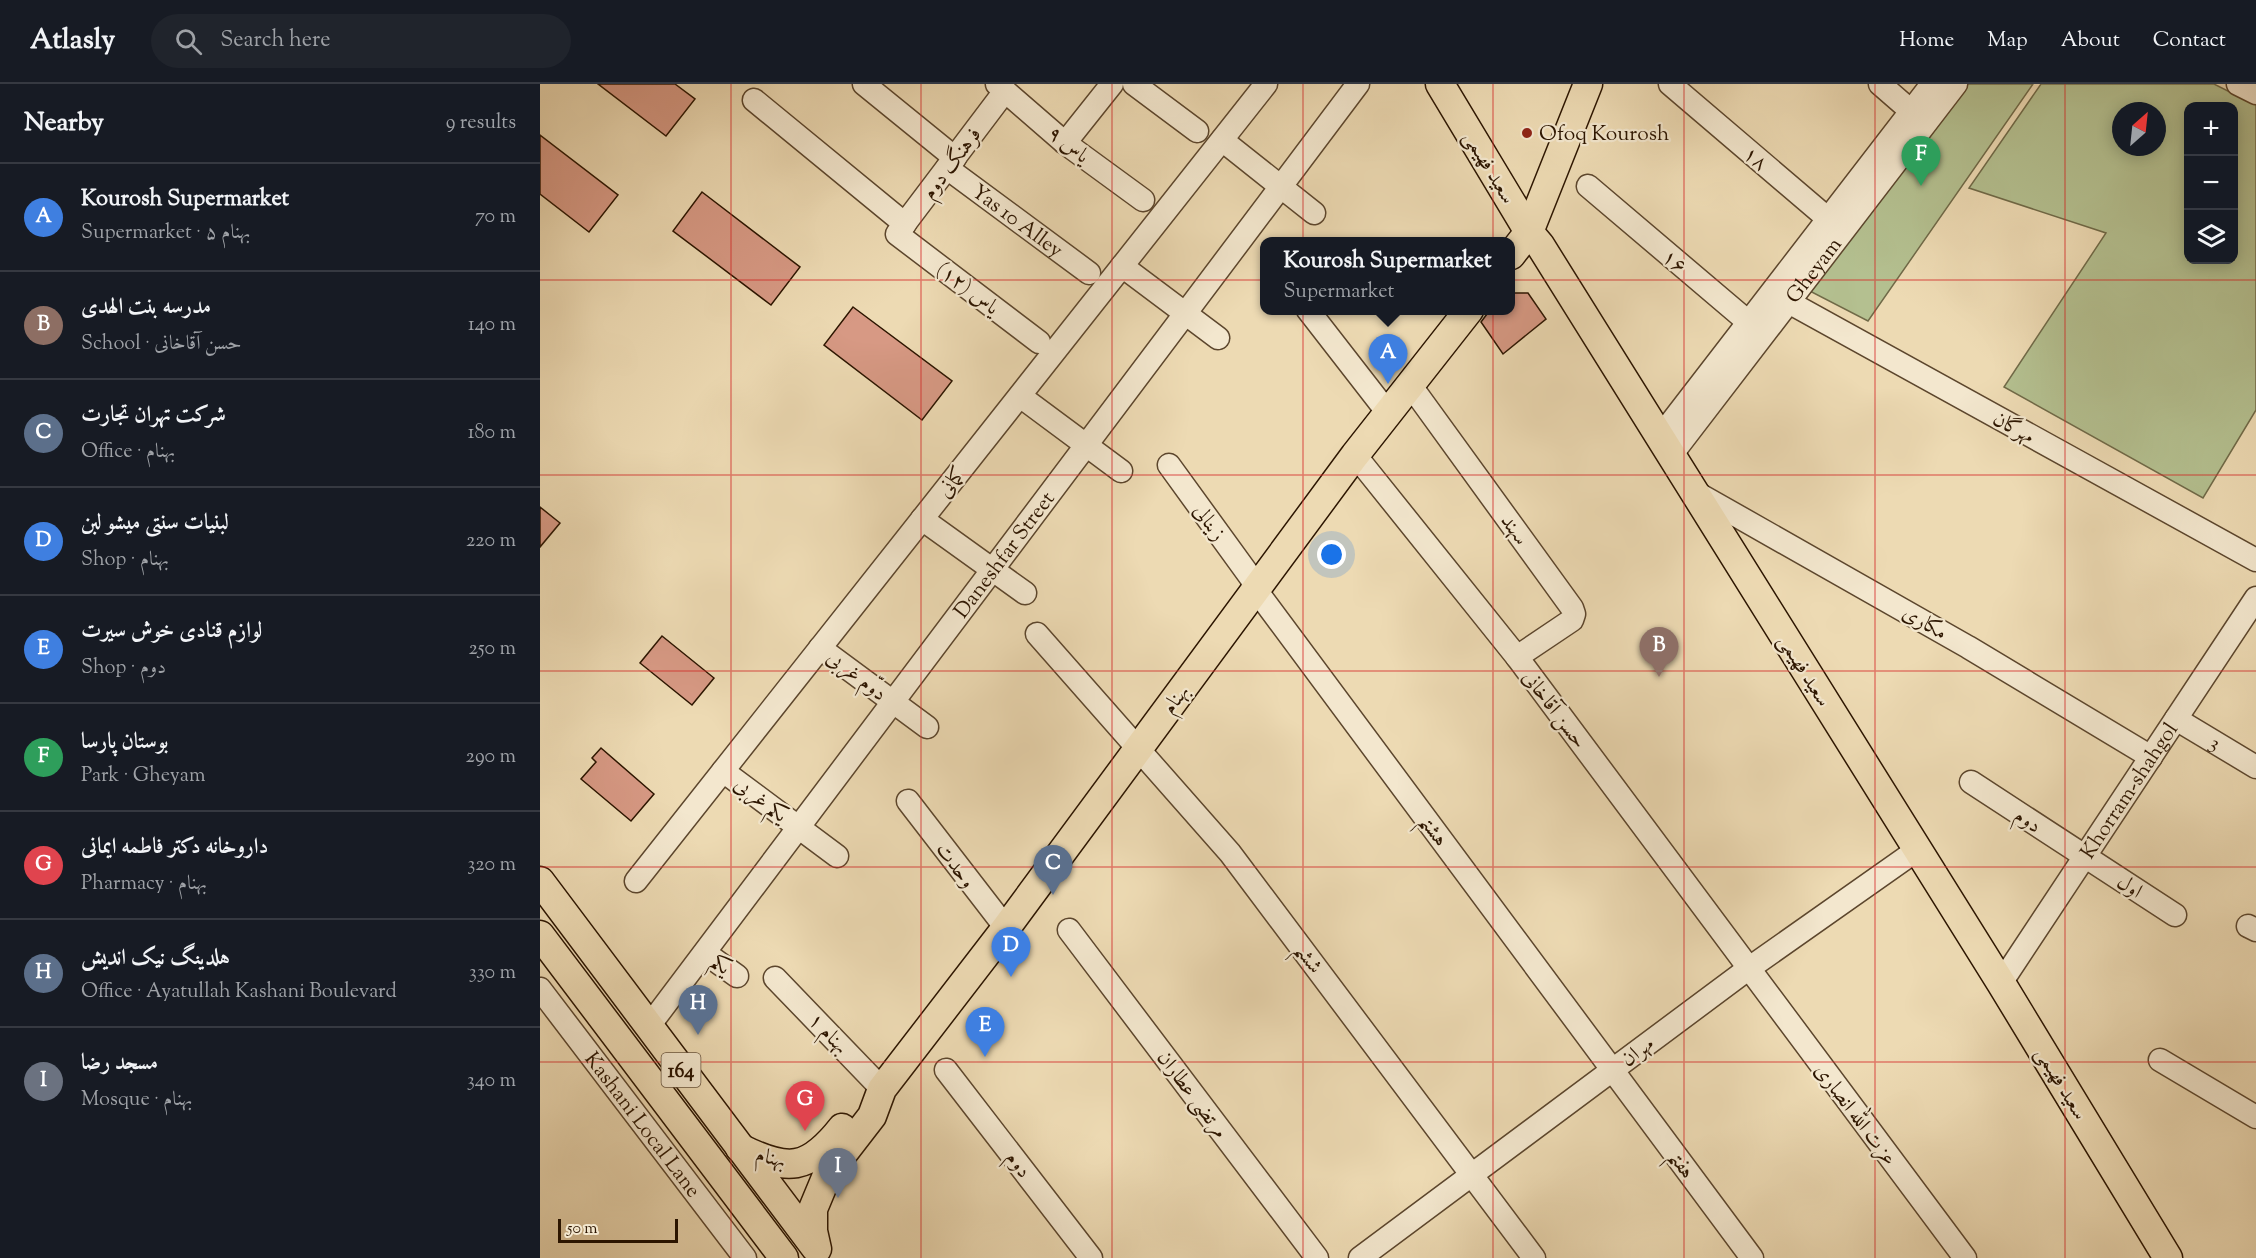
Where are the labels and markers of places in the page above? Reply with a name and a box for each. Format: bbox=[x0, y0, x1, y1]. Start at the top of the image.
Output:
place label: Ofoq Kourosh bbox=[1539, 120, 1669, 150]
marker: Ofoq Kourosh bbox=[1520, 126, 1534, 140]
pin: F bbox=[1902, 136, 1940, 186]
pin: A bbox=[1368, 334, 1408, 384]
pin: B bbox=[1640, 628, 1678, 677]
pin: C bbox=[1034, 846, 1072, 895]
pin: D bbox=[992, 928, 1030, 977]
pin: H bbox=[678, 986, 718, 1035]
pin: E bbox=[966, 1008, 1004, 1057]
pin: G bbox=[786, 1082, 824, 1131]
pin: I bbox=[818, 1148, 858, 1198]

